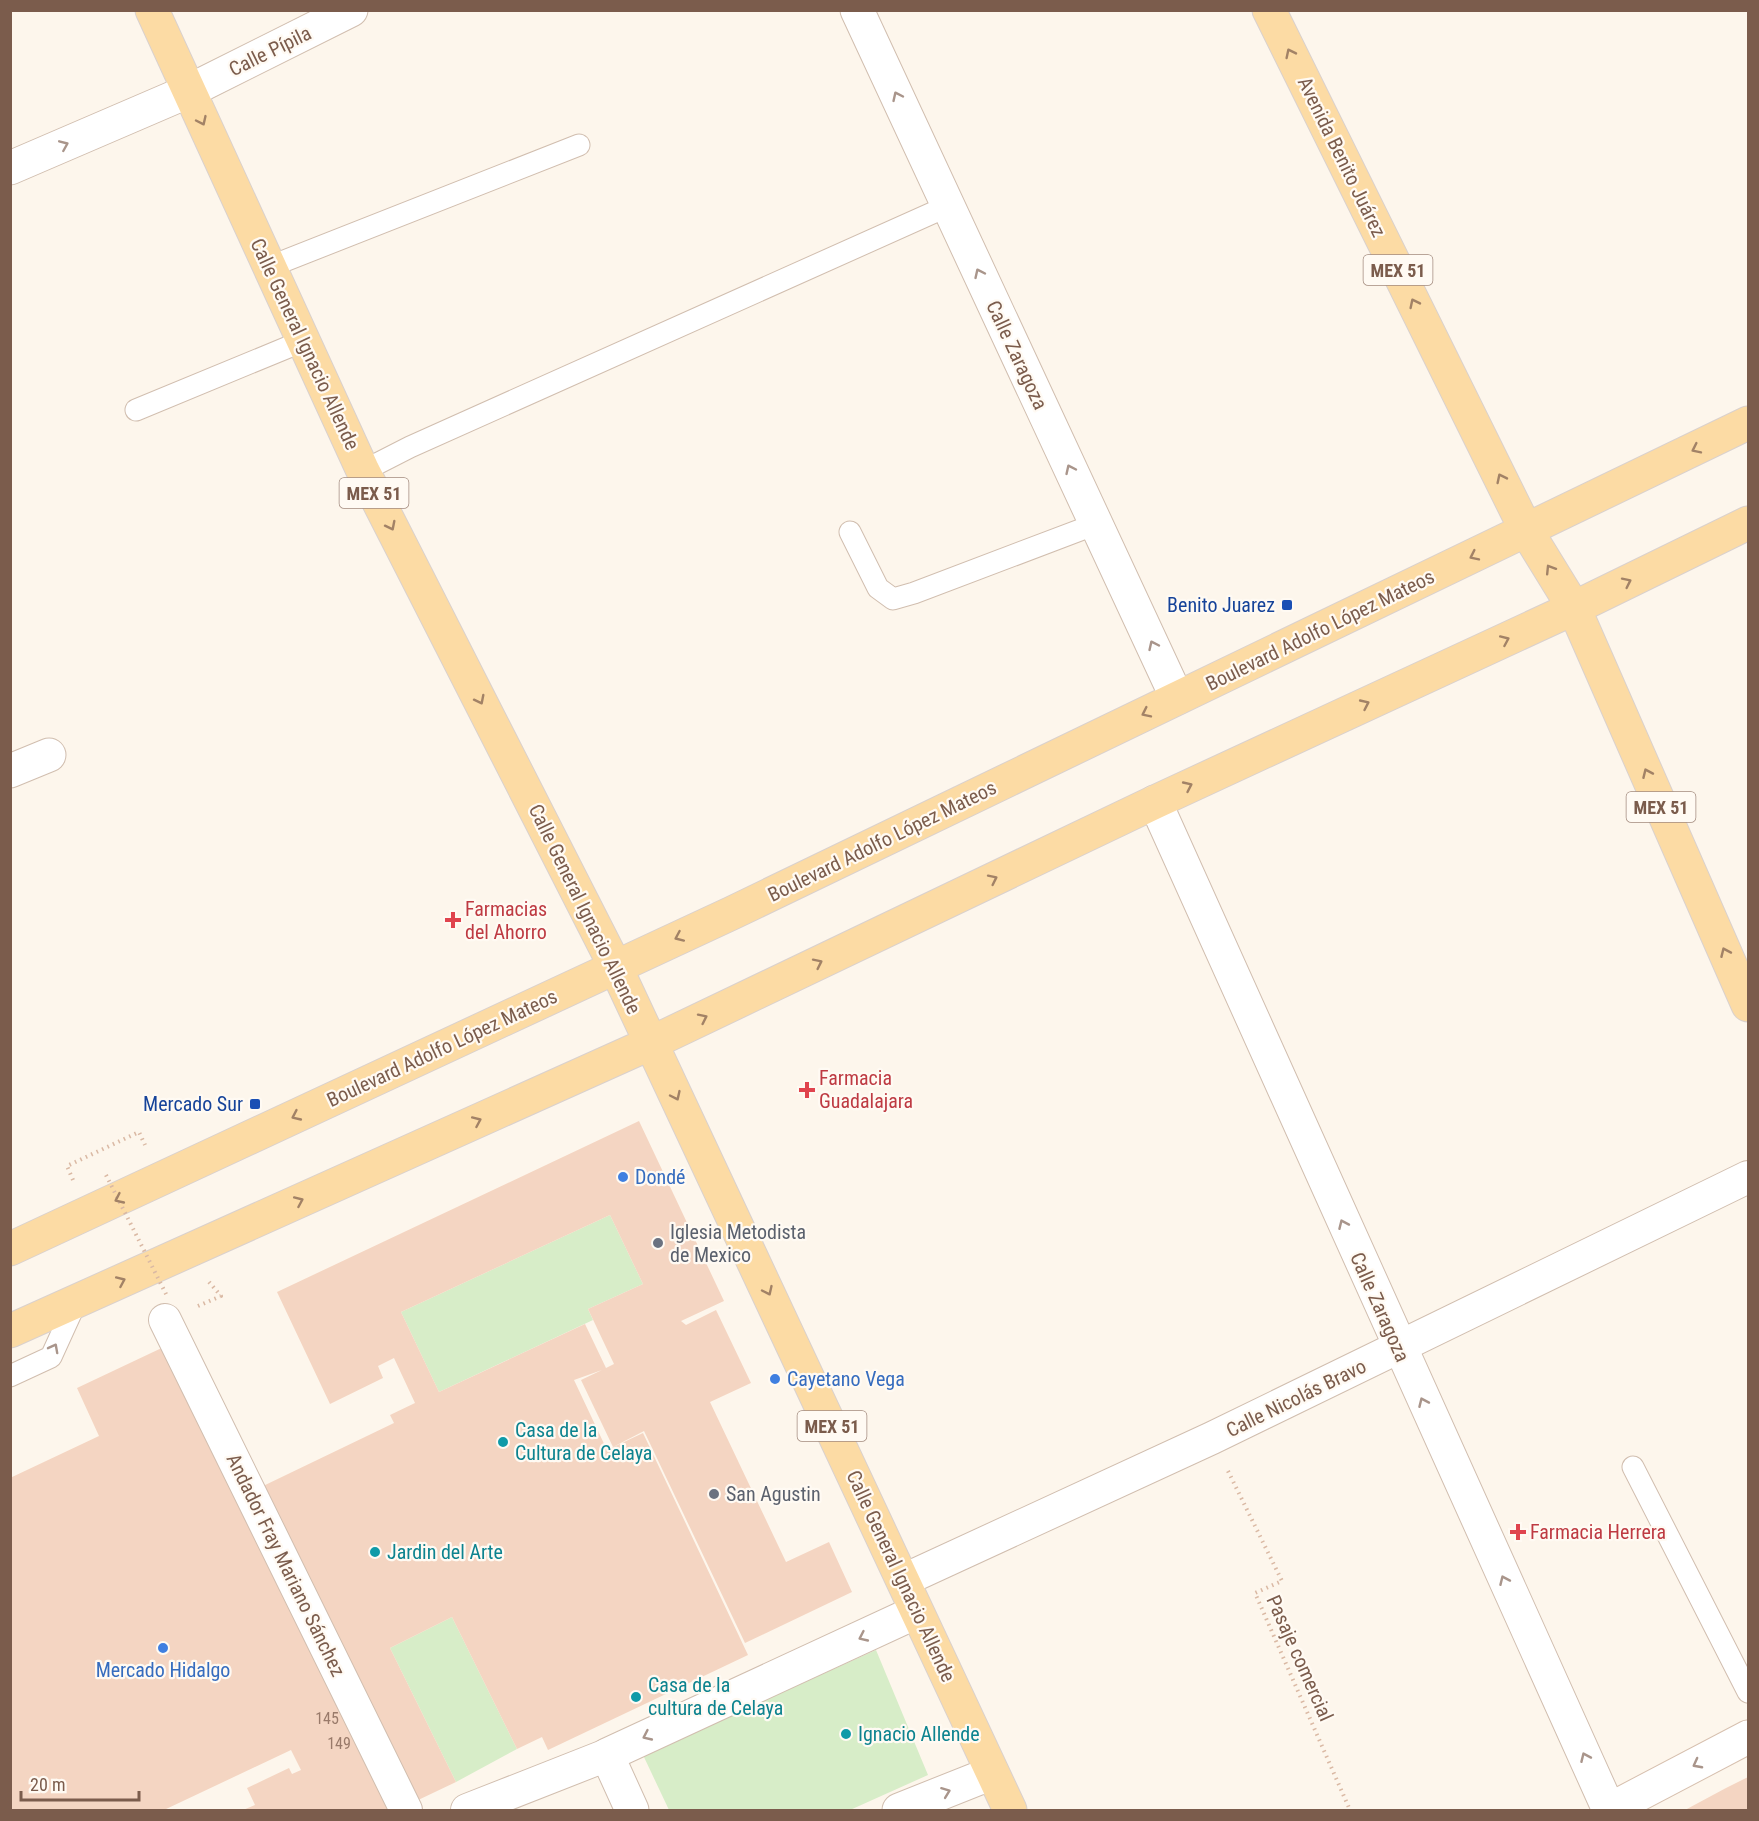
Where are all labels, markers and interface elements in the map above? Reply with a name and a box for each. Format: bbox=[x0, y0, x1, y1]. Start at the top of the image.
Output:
street label: Calle Pípila bbox=[225, 21, 315, 81]
one-way arrow bbox=[1286, 48, 1298, 59]
street label: Avenida Benito Juárez bbox=[1293, 73, 1391, 241]
one-way arrow bbox=[892, 92, 904, 103]
one-way arrow bbox=[195, 115, 207, 126]
one-way arrow bbox=[58, 140, 69, 152]
street label: Calle General Ignacio Allende bbox=[245, 234, 365, 454]
road number: MEX 51 bbox=[1364, 255, 1432, 285]
one-way arrow bbox=[974, 268, 986, 279]
street label: Calle Zaragoza bbox=[981, 297, 1053, 413]
one-way arrow bbox=[1410, 299, 1421, 309]
one-way arrow bbox=[1691, 441, 1702, 453]
one-way arrow bbox=[1066, 464, 1078, 475]
one-way arrow bbox=[1496, 473, 1508, 484]
road number: MEX 51 bbox=[340, 478, 409, 508]
one-way arrow bbox=[384, 520, 396, 531]
one-way arrow bbox=[1469, 548, 1480, 560]
street label: Boulevard Adolfo López Mateos bbox=[1202, 564, 1438, 696]
one-way arrow bbox=[1546, 565, 1558, 575]
one-way arrow bbox=[1620, 578, 1631, 590]
place label: Benito Juarez bbox=[1167, 593, 1275, 617]
marker: Benito Juarez bbox=[1280, 598, 1294, 612]
one-way arrow bbox=[1498, 635, 1509, 647]
one-way arrow bbox=[1148, 641, 1160, 652]
one-way arrow bbox=[472, 694, 484, 705]
one-way arrow bbox=[1359, 699, 1370, 711]
one-way arrow bbox=[1142, 706, 1153, 718]
one-way arrow bbox=[1642, 768, 1654, 779]
street label: Boulevard Adolfo López Mateos bbox=[764, 775, 1000, 907]
one-way arrow bbox=[1182, 781, 1193, 793]
road number: MEX 51 bbox=[1626, 792, 1696, 822]
street label: Calle General Ignacio Allende bbox=[524, 800, 646, 1018]
one-way arrow bbox=[987, 874, 998, 886]
place label: Farmacias del Ahorro bbox=[465, 897, 547, 944]
marker: Farmacias del Ahorro bbox=[446, 913, 460, 927]
one-way arrow bbox=[674, 930, 685, 942]
one-way arrow bbox=[1720, 947, 1732, 958]
one-way arrow bbox=[811, 958, 822, 970]
street label: Boulevard Adolfo López Mateos bbox=[323, 984, 561, 1112]
one-way arrow bbox=[697, 1013, 708, 1025]
place label: Farmacia Guadalajara bbox=[819, 1066, 913, 1113]
marker: Farmacia Guadalajara bbox=[800, 1083, 814, 1097]
one-way arrow bbox=[668, 1089, 680, 1100]
place label: Mercado Sur bbox=[143, 1092, 243, 1116]
marker: Mercado Sur bbox=[248, 1097, 262, 1111]
one-way arrow bbox=[291, 1109, 302, 1121]
one-way arrow bbox=[470, 1116, 481, 1128]
place label: Dondé bbox=[635, 1165, 685, 1189]
marker: Dondé bbox=[616, 1170, 630, 1184]
one-way arrow bbox=[115, 1191, 126, 1203]
one-way arrow bbox=[292, 1196, 303, 1208]
place label: Iglesia Metodista de Mexico bbox=[670, 1220, 806, 1267]
one-way arrow bbox=[1339, 1220, 1351, 1231]
marker: Iglesia Metodista de Mexico bbox=[651, 1236, 665, 1250]
street label: Calle Zaragoza bbox=[1345, 1248, 1415, 1366]
one-way arrow bbox=[115, 1276, 126, 1288]
one-way arrow bbox=[760, 1284, 772, 1295]
one-way arrow bbox=[47, 1344, 58, 1354]
street label: Calle Nicolás Bravo bbox=[1222, 1354, 1370, 1442]
place label: Cayetano Vega bbox=[787, 1367, 905, 1391]
marker: Cayetano Vega bbox=[768, 1372, 782, 1386]
one-way arrow bbox=[1419, 1398, 1431, 1409]
road number: MEX 51 bbox=[798, 1411, 866, 1441]
place label: Casa de la Cultura de Celaya bbox=[515, 1418, 652, 1465]
marker: Casa de la Cultura de Celaya bbox=[496, 1435, 510, 1449]
street label: Andador Fray Mariano Sánchez bbox=[222, 1450, 350, 1680]
street label: Calle General Ignacio Allende bbox=[841, 1466, 961, 1686]
place label: San Agustin bbox=[726, 1482, 821, 1506]
marker: San Agustin bbox=[707, 1487, 721, 1501]
place label: Farmacia Herrera bbox=[1530, 1520, 1666, 1544]
marker: Farmacia Herrera bbox=[1511, 1525, 1525, 1539]
place label: Jardin del Arte bbox=[387, 1540, 503, 1564]
marker: Jardin del Arte bbox=[368, 1545, 382, 1559]
one-way arrow bbox=[1500, 1575, 1512, 1586]
street label: Pasaje comercial bbox=[1262, 1591, 1338, 1725]
one-way arrow bbox=[858, 1629, 869, 1641]
marker: Mercado Hidalgo bbox=[156, 1641, 170, 1655]
place label: Mercado Hidalgo bbox=[96, 1658, 230, 1682]
place label: Casa de la cultura de Celaya bbox=[648, 1673, 783, 1720]
marker: Casa de la cultura de Celaya bbox=[629, 1690, 643, 1704]
house number: 145 bbox=[315, 1709, 339, 1728]
place label: Ignacio Allende bbox=[858, 1722, 980, 1746]
marker: Ignacio Allende bbox=[839, 1727, 853, 1741]
one-way arrow bbox=[643, 1729, 654, 1741]
house number: 149 bbox=[327, 1734, 351, 1753]
one-way arrow bbox=[1580, 1753, 1592, 1764]
one-way arrow bbox=[1692, 1757, 1703, 1769]
scale bar bbox=[21, 1764, 140, 1802]
text: 20 m bbox=[30, 1774, 65, 1795]
one-way arrow bbox=[940, 1787, 951, 1799]

